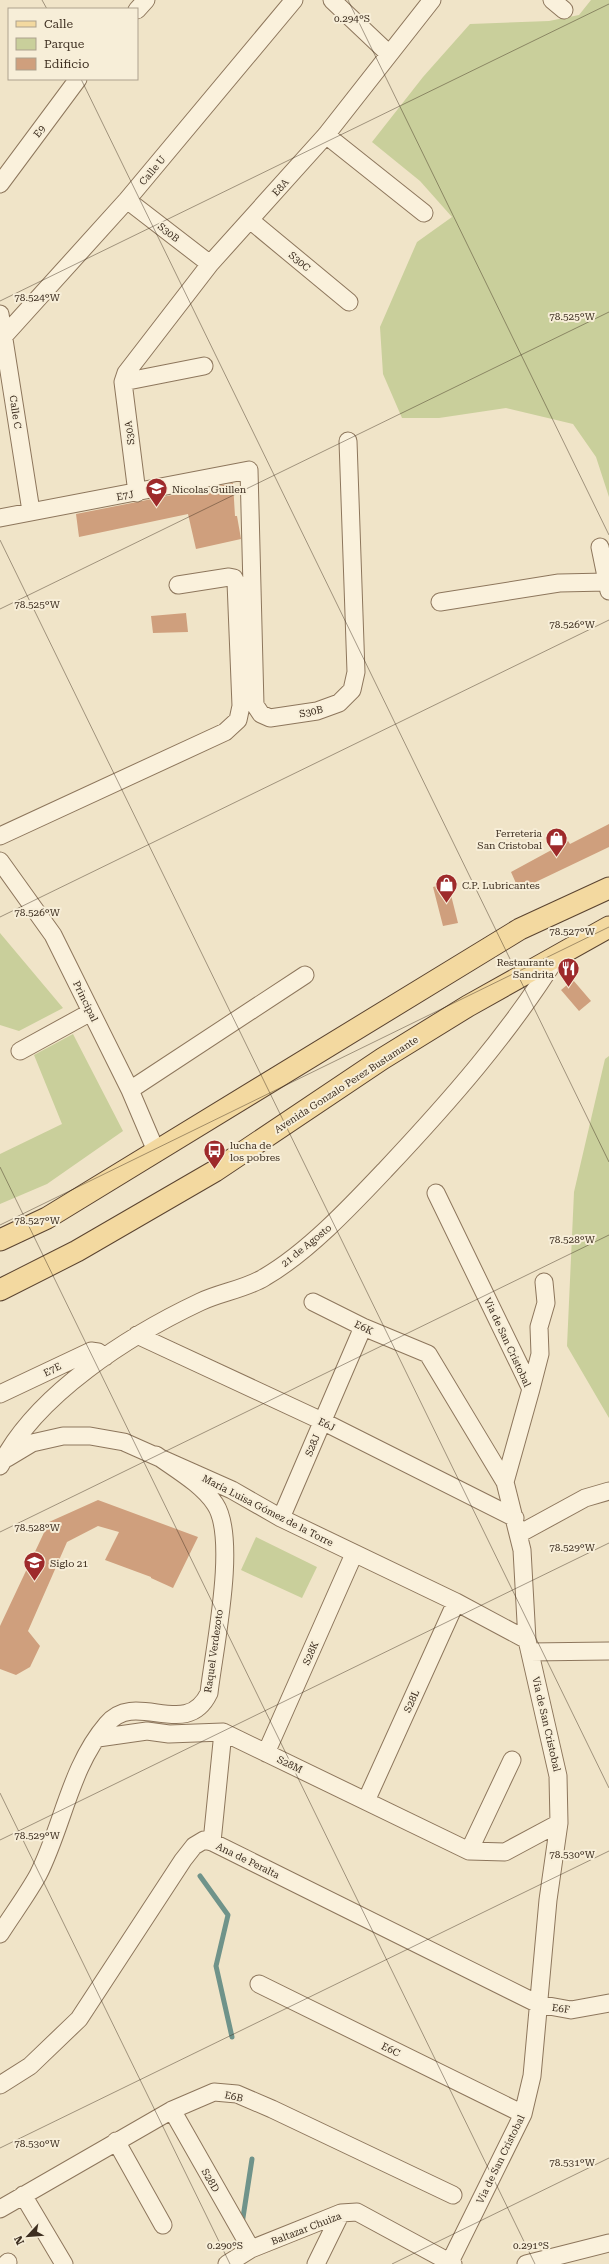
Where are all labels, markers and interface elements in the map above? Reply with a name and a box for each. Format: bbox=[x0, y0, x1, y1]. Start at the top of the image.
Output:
legend bbox=[8, 8, 138, 80]
text: 0.294°S bbox=[334, 13, 370, 24]
text: Calle bbox=[44, 17, 74, 31]
text: Parque bbox=[44, 37, 85, 51]
text: Edificio bbox=[44, 57, 89, 71]
street label: E9 bbox=[31, 123, 48, 139]
street label: Calle U bbox=[137, 153, 168, 187]
street label: E8A bbox=[270, 177, 291, 198]
street label: S30B bbox=[156, 221, 182, 244]
street label: S30C bbox=[287, 249, 313, 274]
text: 78.524°W bbox=[14, 292, 61, 303]
text: 78.525°W bbox=[549, 311, 596, 322]
street label: Calle C bbox=[7, 394, 24, 430]
street label: S30A bbox=[123, 420, 136, 446]
school or university icon: Nicolas Guillen bbox=[143, 476, 169, 509]
place label: Nicolas Guillen bbox=[172, 484, 247, 495]
street label: E7J bbox=[115, 488, 135, 502]
text: 78.525°W bbox=[14, 599, 61, 610]
text: 78.526°W bbox=[549, 619, 596, 630]
street label: S30B bbox=[298, 704, 324, 719]
shop icon: Ferreteria San Cristobal bbox=[544, 826, 570, 859]
place label: Ferreteria San Cristobal bbox=[477, 828, 543, 851]
shop icon: C.P. Lubricantes bbox=[433, 872, 459, 905]
place label: C.P. Lubricantes bbox=[462, 880, 540, 891]
text: 78.526°W bbox=[14, 907, 61, 918]
text: 78.527°W bbox=[549, 926, 596, 937]
restaurant icon: Restaurante Sandrita bbox=[556, 955, 582, 988]
place label: Restaurante Sandrita bbox=[497, 957, 555, 980]
street label: Principal bbox=[71, 979, 100, 1023]
street label: Avenida Gonzalo Perez Bustamante bbox=[272, 1033, 421, 1135]
bus stop icon: lucha de los pobres bbox=[202, 1138, 228, 1171]
place label: lucha de los pobres bbox=[230, 1140, 280, 1163]
text: 78.527°W bbox=[14, 1215, 61, 1226]
street label: 21 de Agosto bbox=[279, 1222, 334, 1269]
text: 78.528°W bbox=[549, 1234, 596, 1245]
street label: Via de San Cristobal bbox=[482, 1296, 533, 1389]
street label: E6K bbox=[353, 1318, 376, 1337]
street label: E7E bbox=[42, 1360, 63, 1378]
street label: E6J bbox=[316, 1416, 337, 1433]
street label: S28J bbox=[303, 1432, 322, 1458]
street label: María Luisa Gómez de la Torre bbox=[200, 1472, 336, 1549]
text: 78.528°W bbox=[14, 1522, 61, 1533]
text: 78.529°W bbox=[549, 1542, 596, 1553]
school or university icon: Siglo 21 bbox=[22, 1550, 48, 1583]
place label: Siglo 21 bbox=[50, 1558, 88, 1569]
street label: Raquel Verdezoto bbox=[202, 1609, 225, 1694]
street label: S28K bbox=[300, 1639, 321, 1667]
street label: Via de San Cristobal bbox=[530, 1676, 563, 1773]
street label: S28L bbox=[402, 1688, 421, 1714]
street label: S28M bbox=[275, 1754, 305, 1776]
text: 78.529°W bbox=[14, 1830, 61, 1841]
street label: Ana de Peralta bbox=[214, 1840, 282, 1881]
text: 78.530°W bbox=[549, 1849, 596, 1860]
street label: E6F bbox=[551, 2002, 571, 2015]
street label: E6C bbox=[380, 2040, 402, 2059]
street label: E6B bbox=[224, 2089, 244, 2104]
street label: Via de San Cristobal bbox=[474, 2113, 527, 2205]
text: 78.530°W bbox=[14, 2138, 61, 2149]
text: 78.531°W bbox=[549, 2157, 596, 2168]
street label: S28D bbox=[200, 2167, 222, 2194]
street label: Baltazar Chuiza bbox=[270, 2210, 343, 2247]
north arrow bbox=[8, 2216, 48, 2256]
text: N bbox=[12, 2233, 27, 2247]
text: 0.290°S bbox=[207, 2240, 243, 2251]
text: 0.291°S bbox=[513, 2240, 549, 2251]

